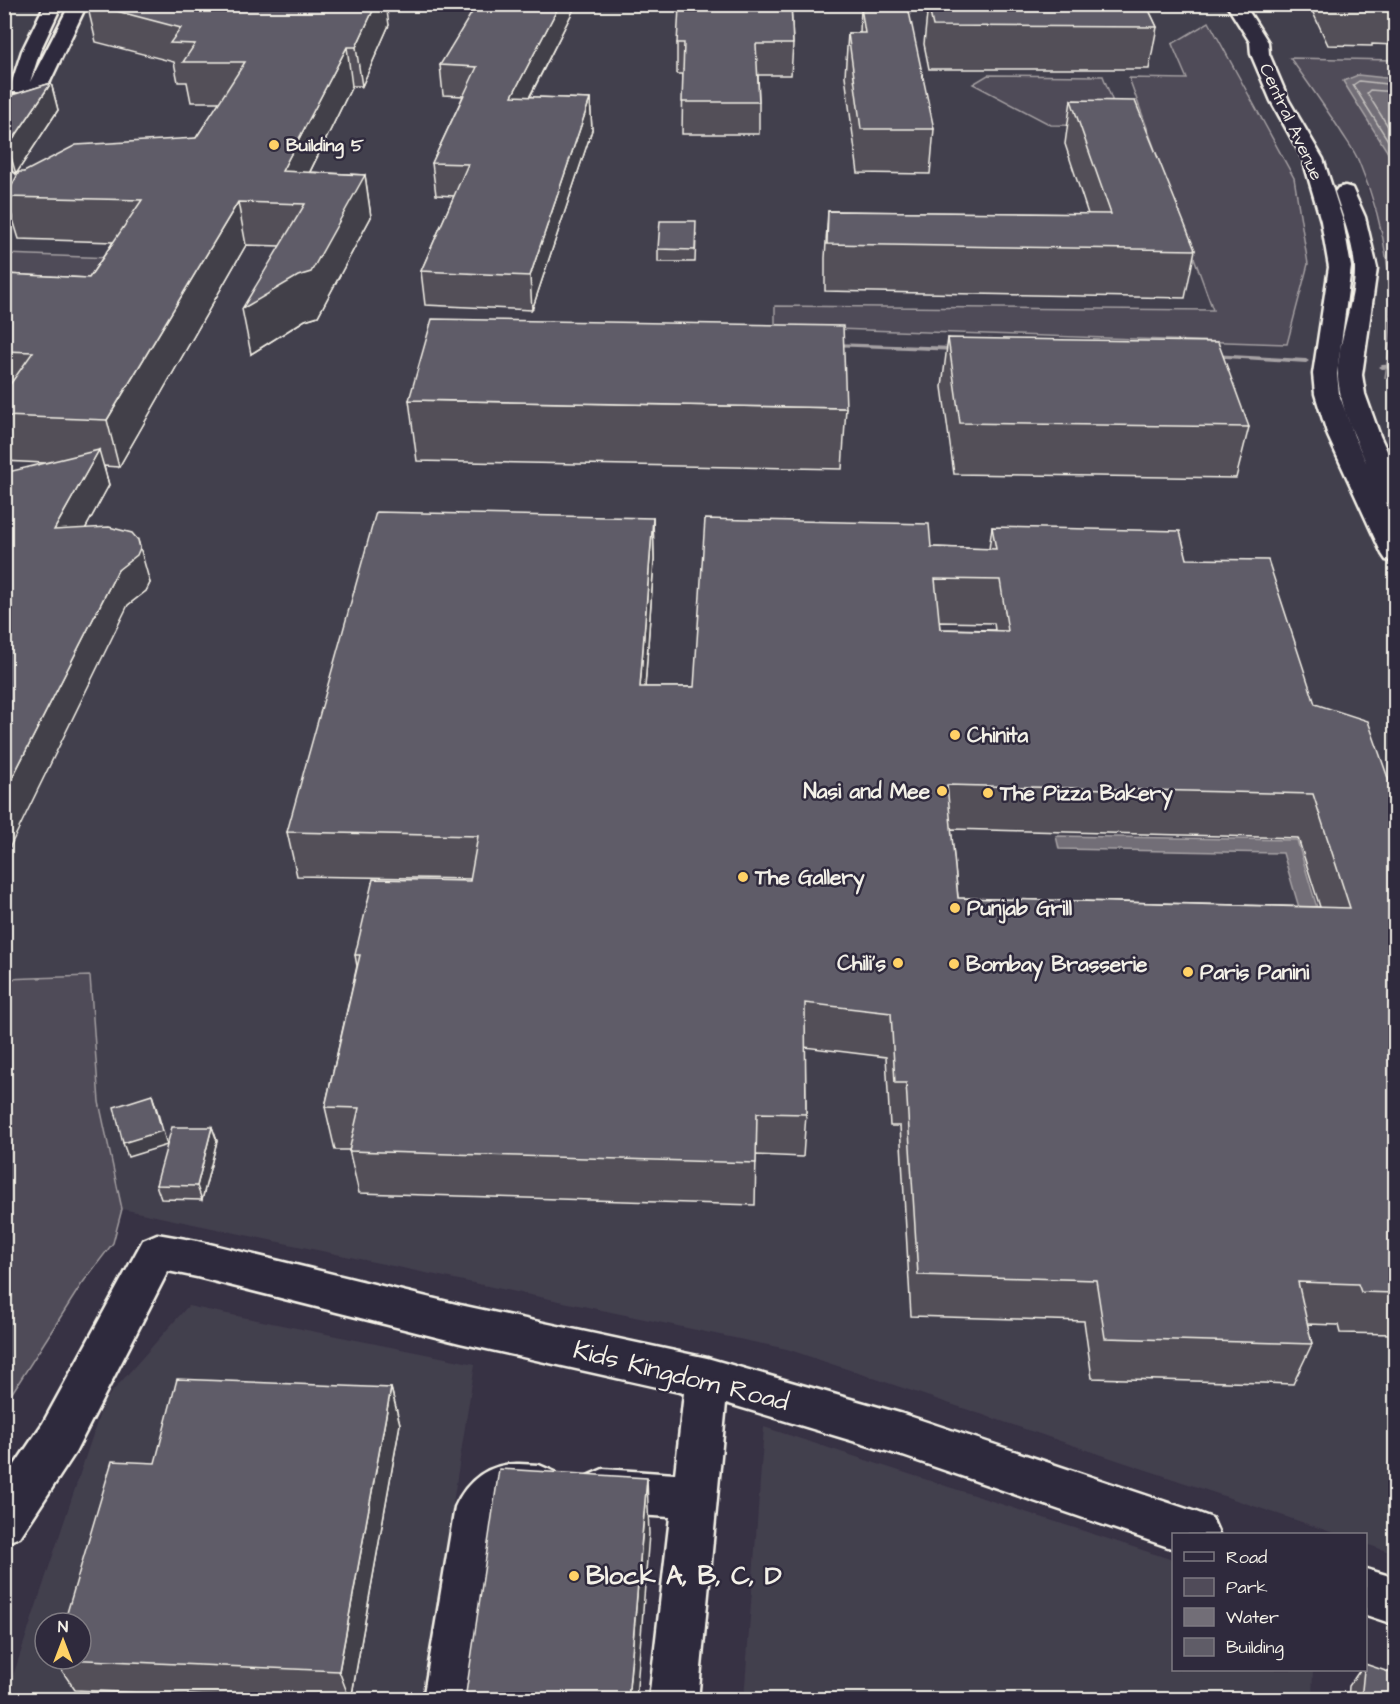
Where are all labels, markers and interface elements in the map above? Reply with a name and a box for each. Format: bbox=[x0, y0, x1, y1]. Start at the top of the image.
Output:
street label: Central Avenue bbox=[1253, 59, 1329, 185]
place label: Building 5 bbox=[286, 133, 364, 159]
marker: Building 5 bbox=[267, 138, 281, 152]
place label: Chinita bbox=[967, 721, 1029, 750]
marker: Chinita bbox=[948, 728, 962, 742]
place label: Nasi and Mee bbox=[804, 777, 931, 806]
place label: The Pizza Bakery bbox=[999, 779, 1173, 811]
marker: Nasi and Mee bbox=[935, 784, 949, 798]
marker: The Pizza Bakery bbox=[981, 786, 995, 800]
place label: The Gallery bbox=[754, 863, 865, 895]
marker: The Gallery bbox=[736, 870, 750, 884]
place label: Punjab Grill bbox=[967, 894, 1073, 924]
marker: Punjab Grill bbox=[948, 901, 962, 915]
place label: Chili's bbox=[837, 949, 886, 978]
place label: Bombay Brasserie bbox=[966, 950, 1148, 982]
marker: Chili's bbox=[891, 956, 905, 970]
marker: Bombay Brasserie bbox=[947, 957, 961, 971]
place label: Paris Panini bbox=[1200, 958, 1310, 987]
marker: Paris Panini bbox=[1181, 965, 1195, 979]
street label: Kids Kingdom Road bbox=[569, 1332, 793, 1422]
legend bbox=[1172, 1533, 1367, 1671]
text: Road bbox=[1226, 1545, 1267, 1570]
place label: Block A, B, C, D bbox=[586, 1558, 782, 1594]
marker: Block A, B, C, D bbox=[567, 1569, 581, 1583]
text: Park bbox=[1226, 1575, 1268, 1600]
text: Water bbox=[1226, 1605, 1279, 1630]
north arrow bbox=[33, 1611, 93, 1671]
text: N bbox=[58, 1616, 68, 1638]
text: Building bbox=[1226, 1635, 1284, 1661]

